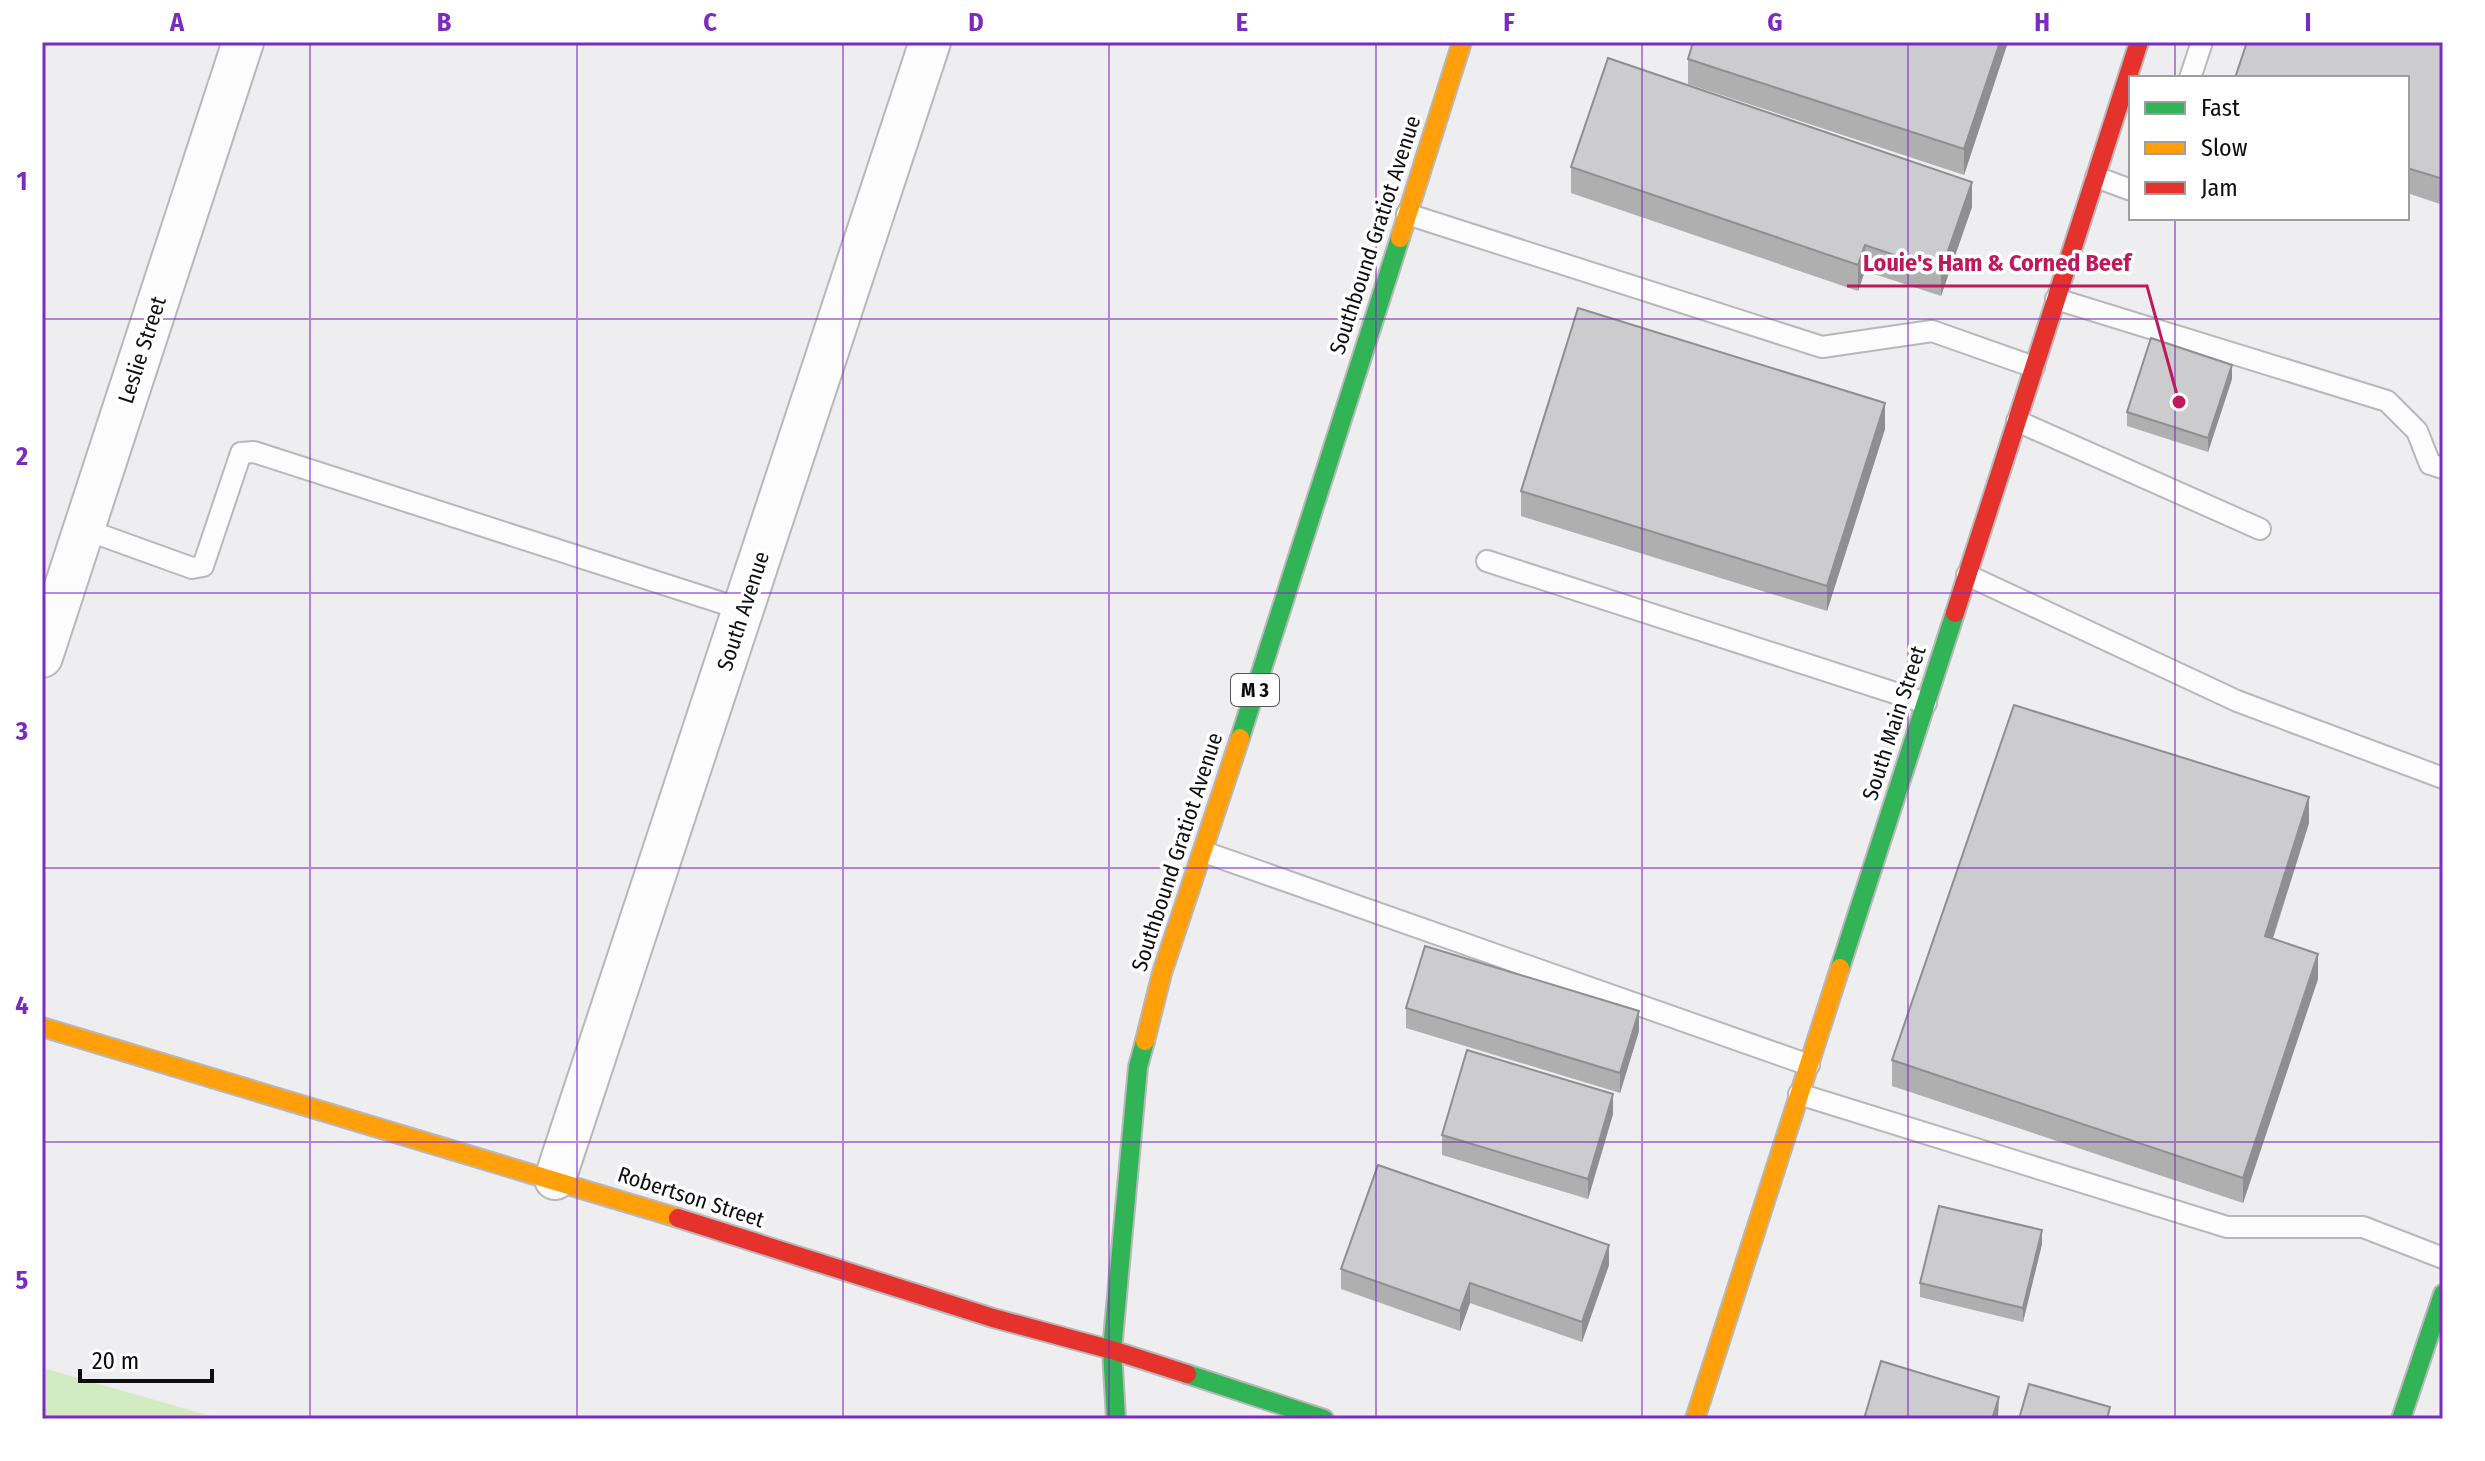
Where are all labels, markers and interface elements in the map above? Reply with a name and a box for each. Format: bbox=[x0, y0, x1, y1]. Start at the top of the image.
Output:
text: A bbox=[169, 7, 185, 38]
text: B bbox=[437, 7, 452, 38]
text: C bbox=[703, 7, 717, 38]
text: D bbox=[968, 7, 984, 38]
text: E bbox=[1236, 7, 1248, 38]
text: F bbox=[1503, 7, 1515, 38]
text: G bbox=[1767, 7, 1783, 38]
text: H bbox=[2034, 7, 2050, 38]
text: I bbox=[2305, 7, 2312, 38]
legend bbox=[2129, 76, 2409, 220]
text: Fast bbox=[2201, 94, 2240, 122]
street label: Southbound Gratiot Avenue bbox=[1324, 112, 1426, 358]
text: Slow bbox=[2201, 134, 2248, 162]
text: 1 bbox=[17, 166, 28, 197]
text: Jam bbox=[2201, 174, 2238, 202]
callout: Louie's Ham & Corned Beef bbox=[1847, 238, 2147, 286]
text: Louie's Ham & Corned Beef bbox=[1863, 249, 2133, 277]
street label: Leslie Street bbox=[112, 292, 172, 407]
text: 2 bbox=[15, 441, 28, 472]
street label: South Avenue bbox=[711, 548, 775, 674]
street label: South Main Street bbox=[1856, 642, 1932, 804]
road number: M 3 bbox=[1231, 674, 1279, 706]
text: 3 bbox=[15, 716, 28, 747]
street label: Southbound Gratiot Avenue bbox=[1126, 729, 1228, 975]
text: 4 bbox=[15, 990, 29, 1021]
street label: Robertson Street bbox=[614, 1161, 768, 1234]
text: 5 bbox=[16, 1265, 29, 1296]
scale bar bbox=[80, 1333, 212, 1383]
text: 20 m bbox=[92, 1347, 139, 1375]

